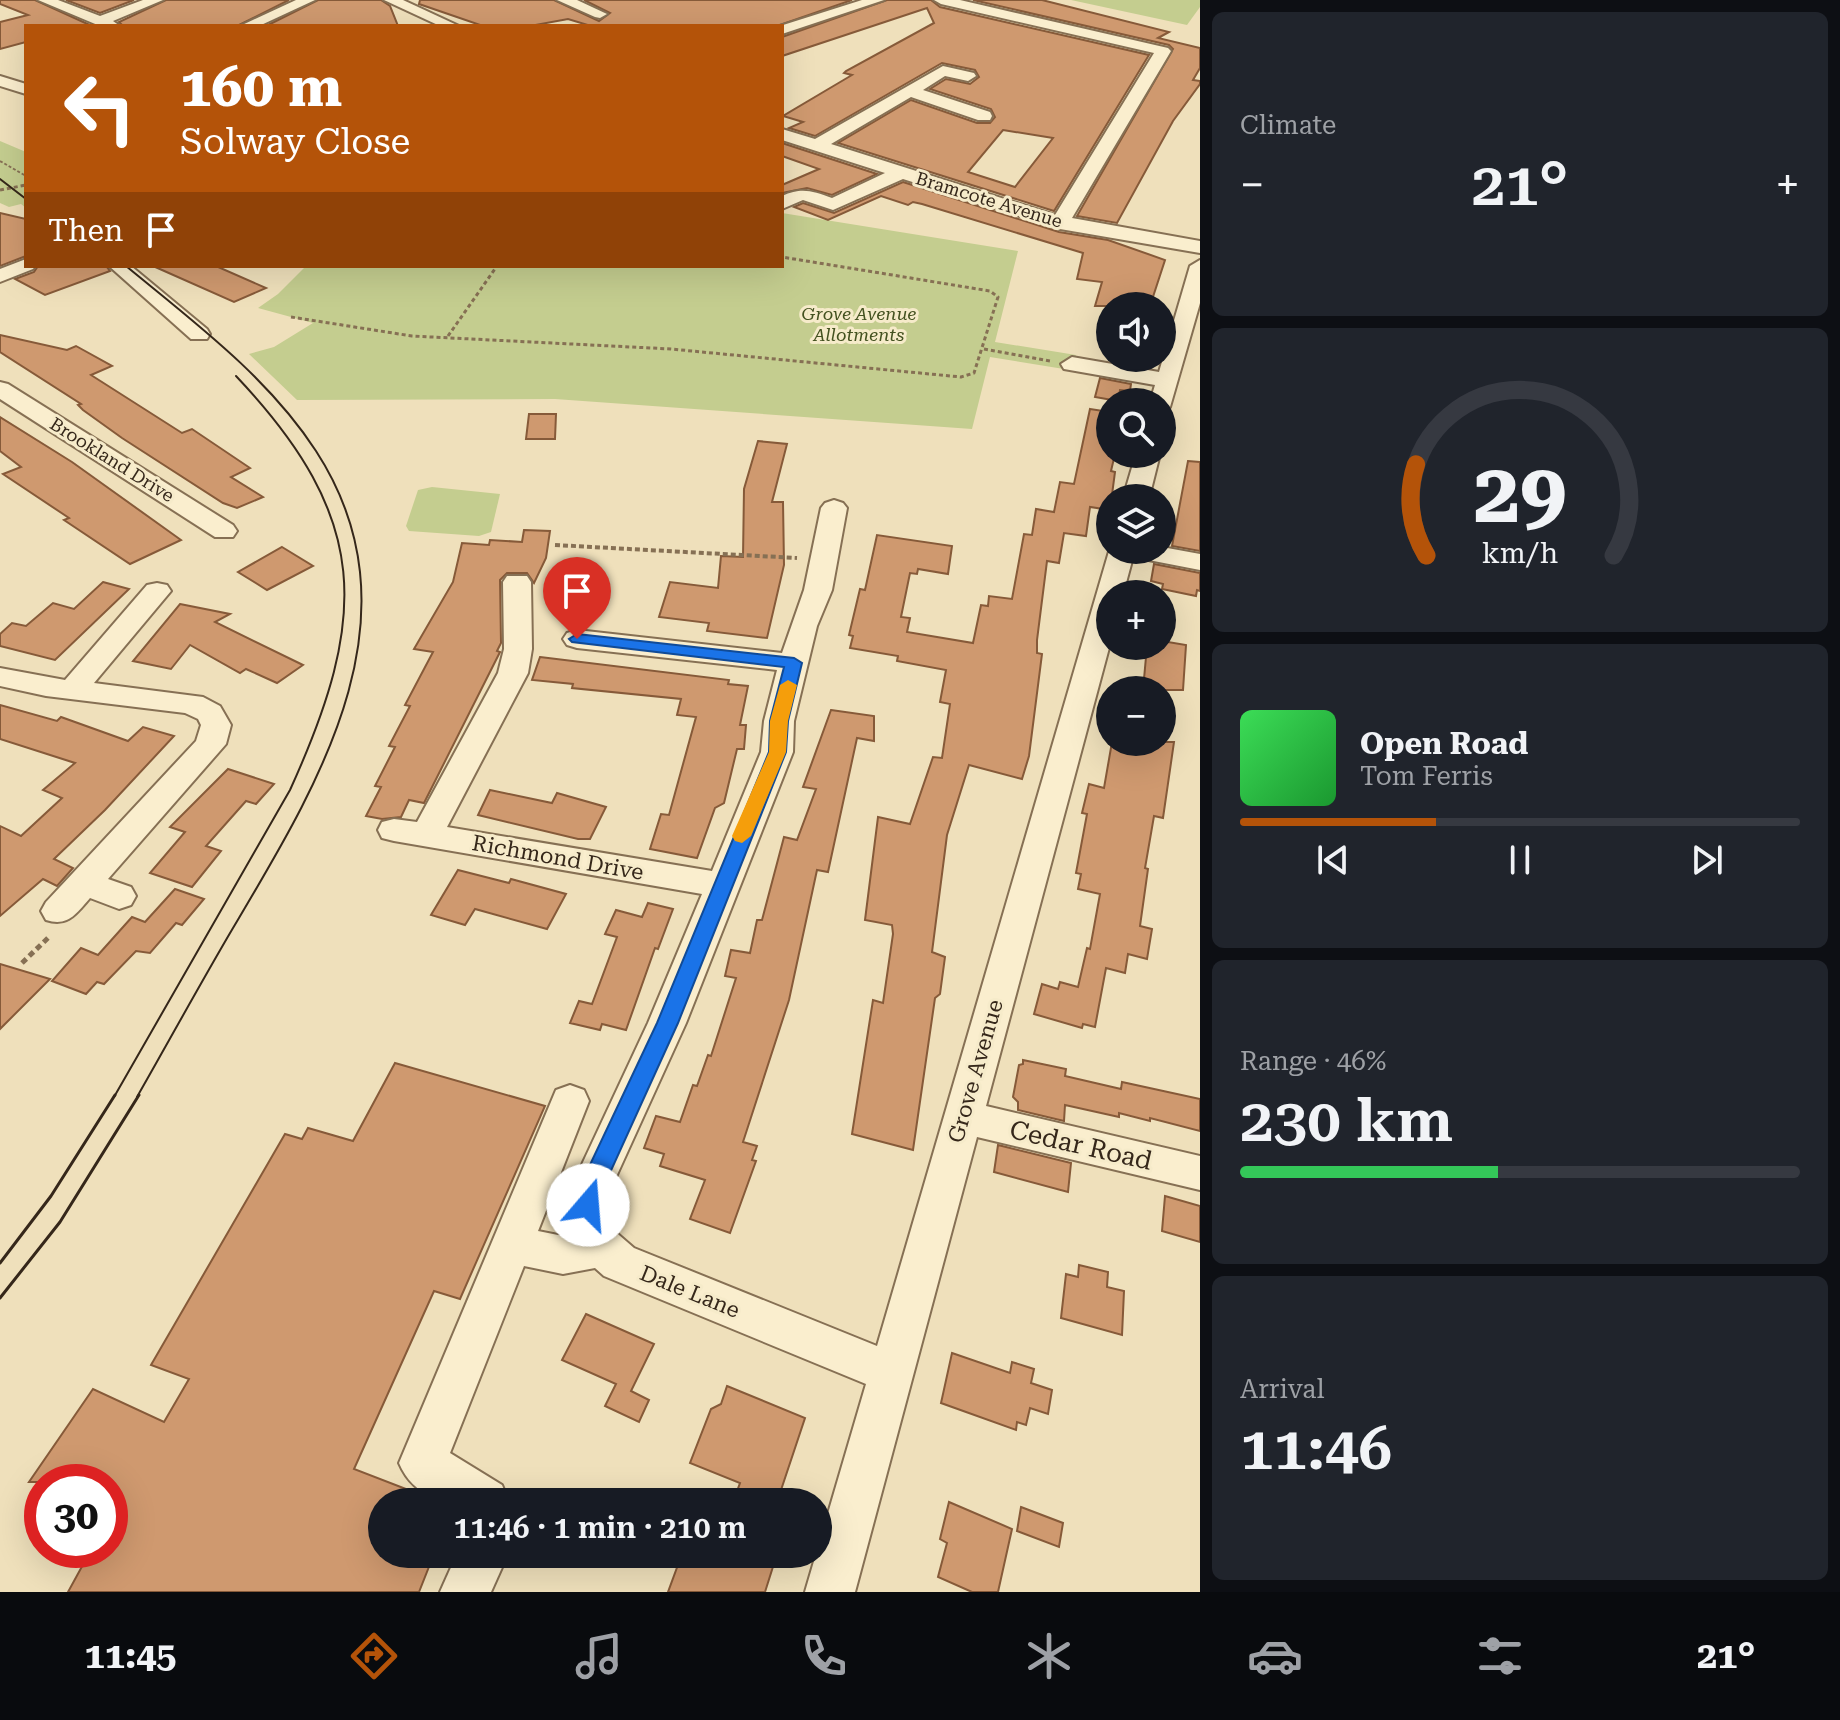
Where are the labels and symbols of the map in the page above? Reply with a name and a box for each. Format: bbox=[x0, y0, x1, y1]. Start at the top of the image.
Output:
street label: Bramcote Avenue bbox=[913, 167, 1065, 232]
park label: Grove Avenue Allotments bbox=[802, 303, 916, 345]
street label: Brookland Drive bbox=[46, 413, 178, 506]
pin bbox=[543, 557, 611, 639]
street label: Richmond Drive bbox=[470, 830, 646, 885]
street label: Grove Avenue bbox=[943, 997, 1008, 1146]
street label: Cedar Road bbox=[1007, 1114, 1155, 1176]
position arrow bbox=[546, 1163, 630, 1247]
street label: Dale Lane bbox=[636, 1260, 743, 1323]
speed limit sign: 30 bbox=[24, 1464, 128, 1568]

